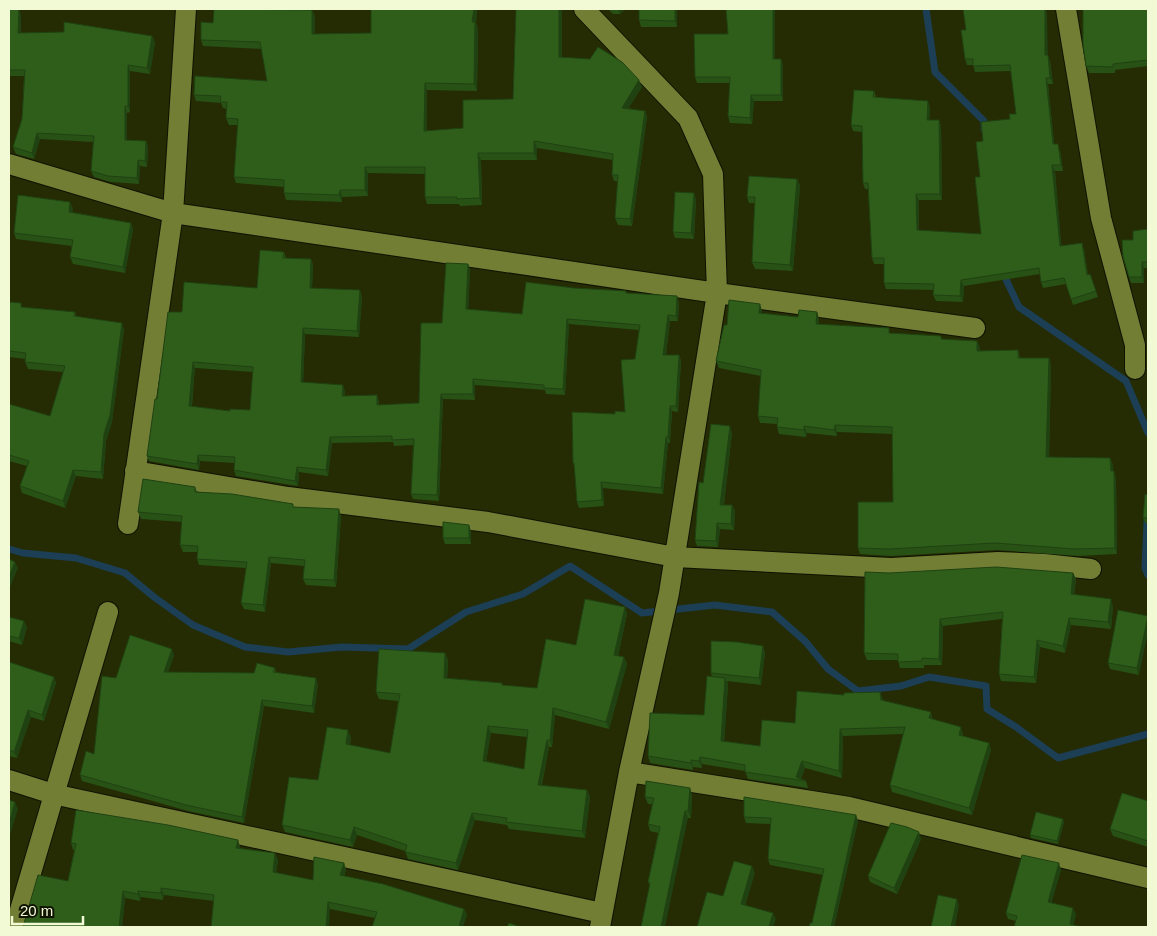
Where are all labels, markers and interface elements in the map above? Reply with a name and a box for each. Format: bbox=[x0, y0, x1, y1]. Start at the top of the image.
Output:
scale bar bbox=[12, 894, 84, 926]
text: 20 m bbox=[20, 902, 53, 919]

